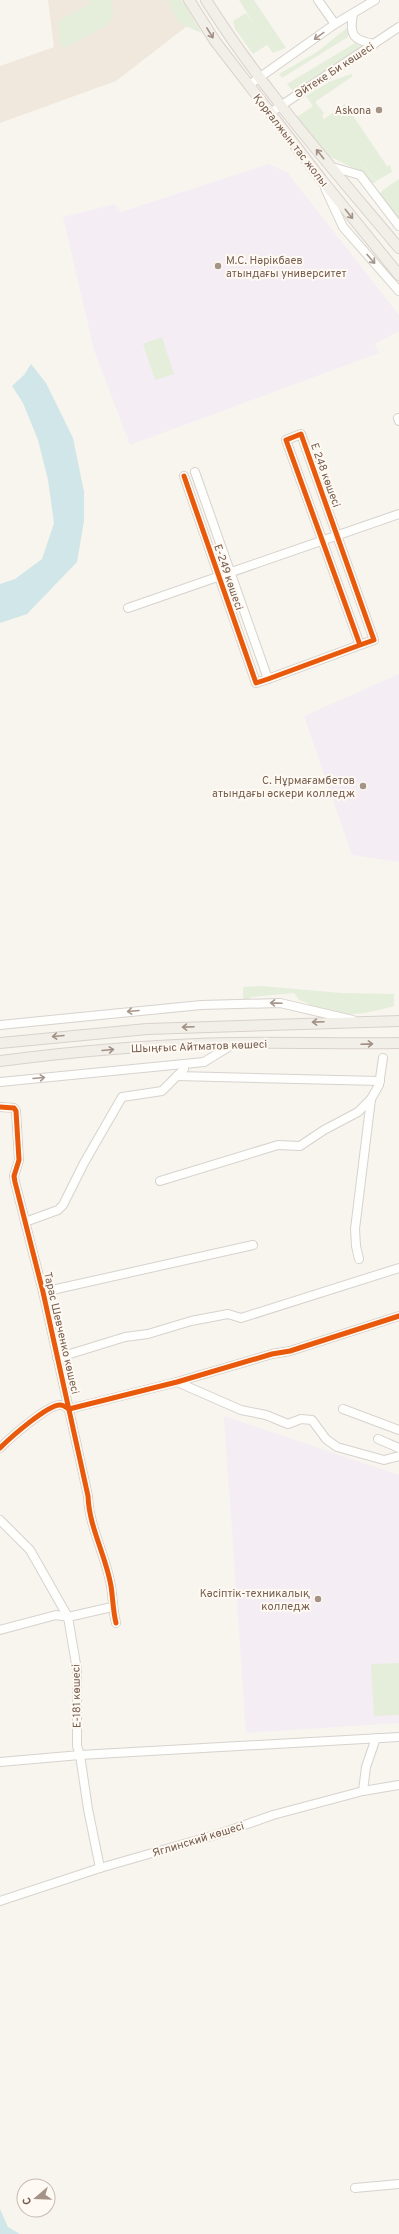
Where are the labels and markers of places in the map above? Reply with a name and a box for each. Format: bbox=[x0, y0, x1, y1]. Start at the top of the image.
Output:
place label: Askona bbox=[335, 104, 371, 118]
marker: Askona bbox=[374, 105, 384, 115]
place label: М.С. Нәрікбаев атындағы университет bbox=[226, 254, 347, 281]
marker: М.С. Нәрікбаев атындағы университет bbox=[213, 261, 223, 271]
place label: С. Нұрмағамбетов атындағы әскери колледж bbox=[212, 774, 355, 801]
marker: С. Нұрмағамбетов атындағы әскери колледж bbox=[358, 781, 368, 791]
place label: Кәсіптік-техникалық колледж bbox=[200, 1587, 310, 1614]
marker: Кәсіптік-техникалық колледж bbox=[313, 1594, 323, 1604]

